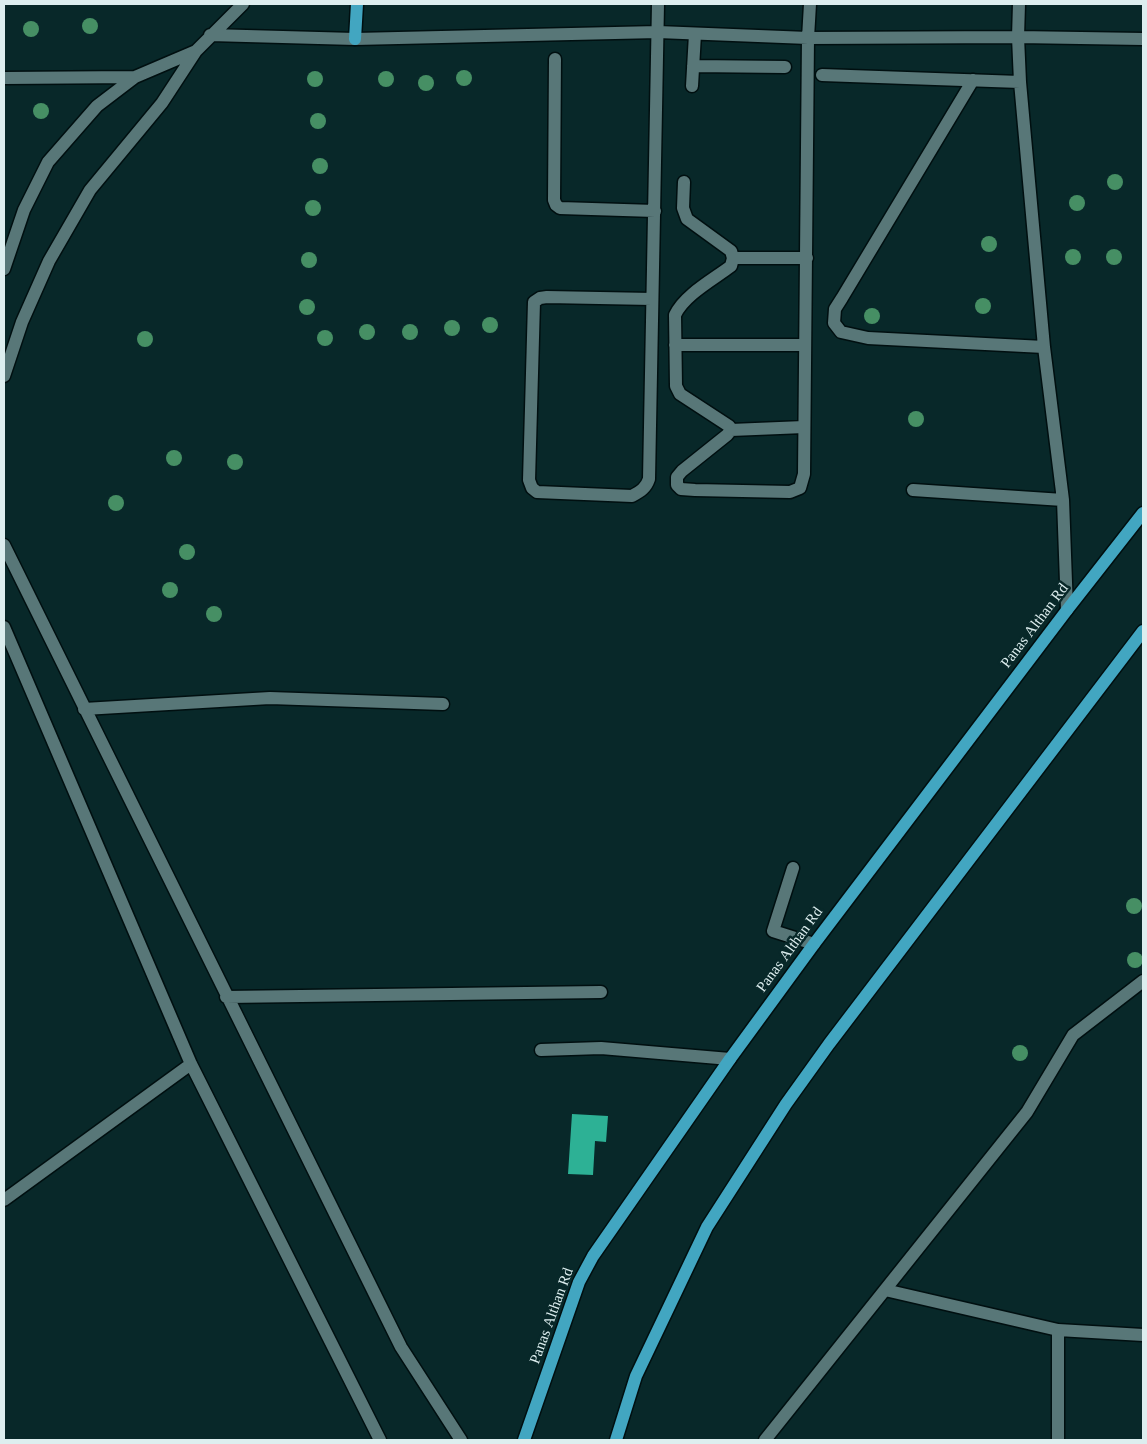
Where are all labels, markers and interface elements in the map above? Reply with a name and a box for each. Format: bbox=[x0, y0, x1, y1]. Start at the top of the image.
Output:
street label: Panas Althan Rd bbox=[997, 580, 1073, 672]
street label: Panas Althan Rd bbox=[753, 904, 827, 996]
street label: Panas Althan Rd bbox=[526, 1266, 578, 1366]

